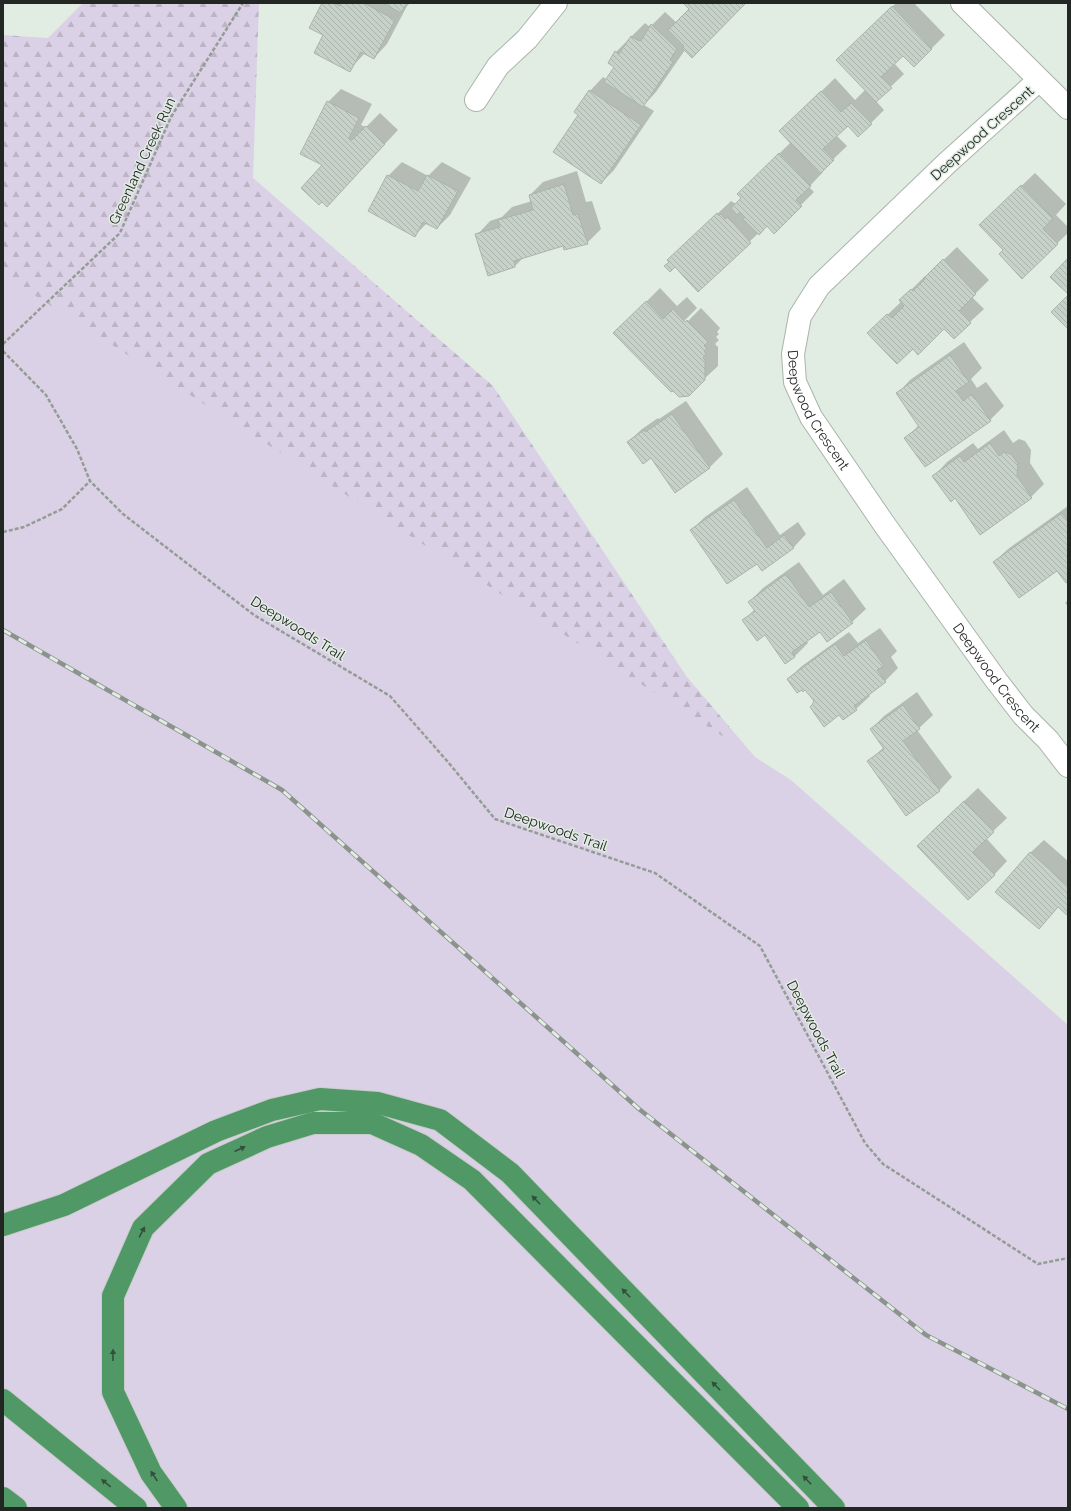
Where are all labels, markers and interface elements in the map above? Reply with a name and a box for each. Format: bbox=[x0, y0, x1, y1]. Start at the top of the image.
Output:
street label: Deepwood Crescent bbox=[927, 82, 1037, 183]
street label: Greenland Creek Run bbox=[105, 95, 179, 227]
street label: Deepwood Crescent bbox=[785, 349, 853, 473]
street label: Deepwoods Trail bbox=[248, 593, 348, 663]
street label: Deepwood Crescent bbox=[950, 620, 1043, 735]
street label: Deepwoods Trail bbox=[502, 804, 610, 854]
street label: Deepwoods Trail bbox=[784, 978, 848, 1081]
one-way arrow bbox=[234, 1146, 245, 1152]
one-way arrow bbox=[531, 1194, 540, 1205]
one-way arrow bbox=[138, 1226, 145, 1238]
one-way arrow bbox=[621, 1288, 631, 1298]
one-way arrow bbox=[110, 1348, 116, 1361]
one-way arrow bbox=[712, 1382, 721, 1391]
one-way arrow bbox=[150, 1471, 158, 1481]
one-way arrow bbox=[802, 1475, 811, 1485]
one-way arrow bbox=[100, 1479, 111, 1487]

